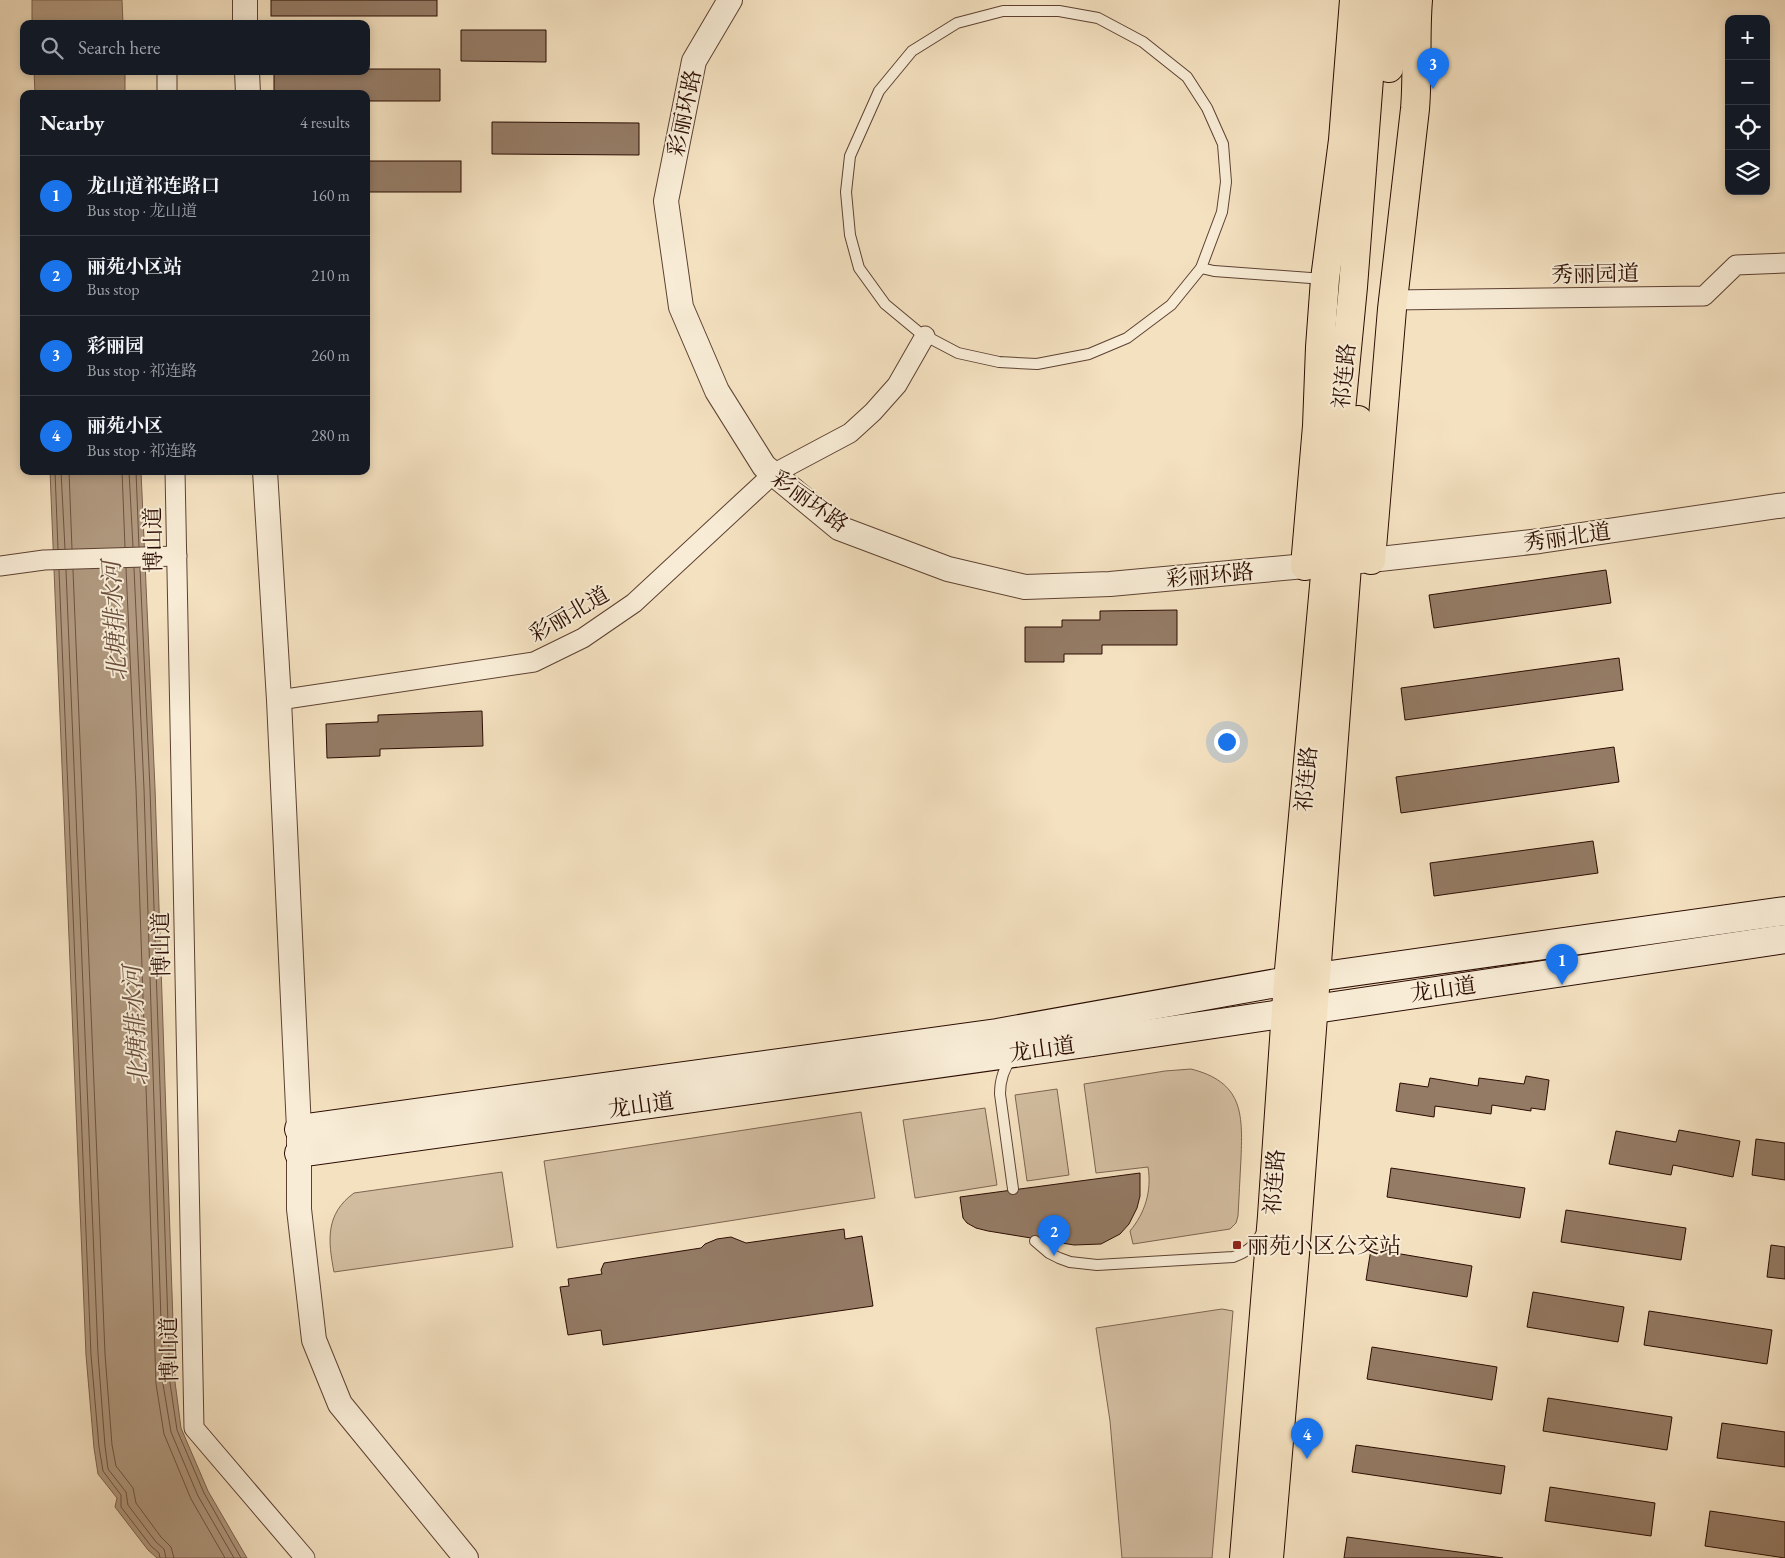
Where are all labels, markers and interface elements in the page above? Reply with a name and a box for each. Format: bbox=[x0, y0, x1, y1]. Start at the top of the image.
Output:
map controls bbox=[1725, 15, 1770, 195]
button: + bbox=[1725, 15, 1770, 60]
search box bbox=[20, 20, 370, 75]
icon: search bbox=[38, 34, 66, 62]
text: Search here bbox=[78, 35, 160, 60]
pin: 3 bbox=[1417, 48, 1449, 89]
button: − bbox=[1725, 60, 1770, 105]
street label: 彩丽环路 bbox=[661, 67, 707, 159]
button: locate bbox=[1725, 105, 1770, 150]
text: Nearby bbox=[40, 109, 104, 136]
text: 4 results bbox=[300, 112, 350, 133]
button: layers bbox=[1725, 150, 1770, 195]
text: 龙山道祁连路口 bbox=[87, 173, 220, 198]
text: 1 bbox=[52, 185, 60, 206]
text: 160 m bbox=[311, 185, 350, 206]
text: Bus stop · 龙山道 bbox=[87, 200, 197, 221]
text: 丽苑小区站 bbox=[87, 254, 182, 279]
street label: 秀丽园道 bbox=[1551, 259, 1639, 289]
text: 2 bbox=[52, 265, 60, 286]
text: 210 m bbox=[311, 265, 350, 286]
text: Bus stop bbox=[87, 279, 140, 300]
text: 彩丽园 bbox=[87, 333, 144, 358]
street label: 祁连路 bbox=[1326, 342, 1362, 410]
text: 3 bbox=[52, 345, 60, 366]
text: 260 m bbox=[311, 345, 350, 366]
text: Bus stop · 祁连路 bbox=[87, 360, 197, 381]
text: 丽苑小区 bbox=[87, 413, 163, 438]
text: 4 bbox=[52, 425, 60, 446]
text: 280 m bbox=[311, 425, 350, 446]
text: Bus stop · 祁连路 bbox=[87, 440, 197, 461]
street label: 彩丽环路 bbox=[766, 463, 854, 539]
street label: 博山道 bbox=[138, 507, 168, 573]
street label: 秀丽北道 bbox=[1521, 517, 1613, 557]
water label: 北塘排水河 bbox=[95, 556, 133, 682]
street label: 彩丽环路 bbox=[1165, 557, 1255, 593]
street label: 彩丽北道 bbox=[524, 579, 614, 649]
your location bbox=[1214, 729, 1240, 755]
street label: 祁连路 bbox=[1289, 745, 1323, 813]
street label: 博山道 bbox=[146, 912, 176, 978]
pin: 1 bbox=[1546, 944, 1578, 985]
water label: 北塘排水河 bbox=[116, 961, 154, 1087]
street label: 龙山道 bbox=[1408, 970, 1478, 1008]
street label: 龙山道 bbox=[1007, 1030, 1077, 1068]
street label: 龙山道 bbox=[606, 1086, 676, 1124]
street label: 祁连路 bbox=[1257, 1148, 1291, 1216]
pin: 2 bbox=[1038, 1215, 1070, 1256]
place label: 丽苑小区公交站 bbox=[1247, 1231, 1401, 1260]
marker: 丽苑小区公交站 bbox=[1231, 1239, 1243, 1251]
street label: 博山道 bbox=[154, 1317, 184, 1383]
pin: 4 bbox=[1291, 1418, 1323, 1459]

